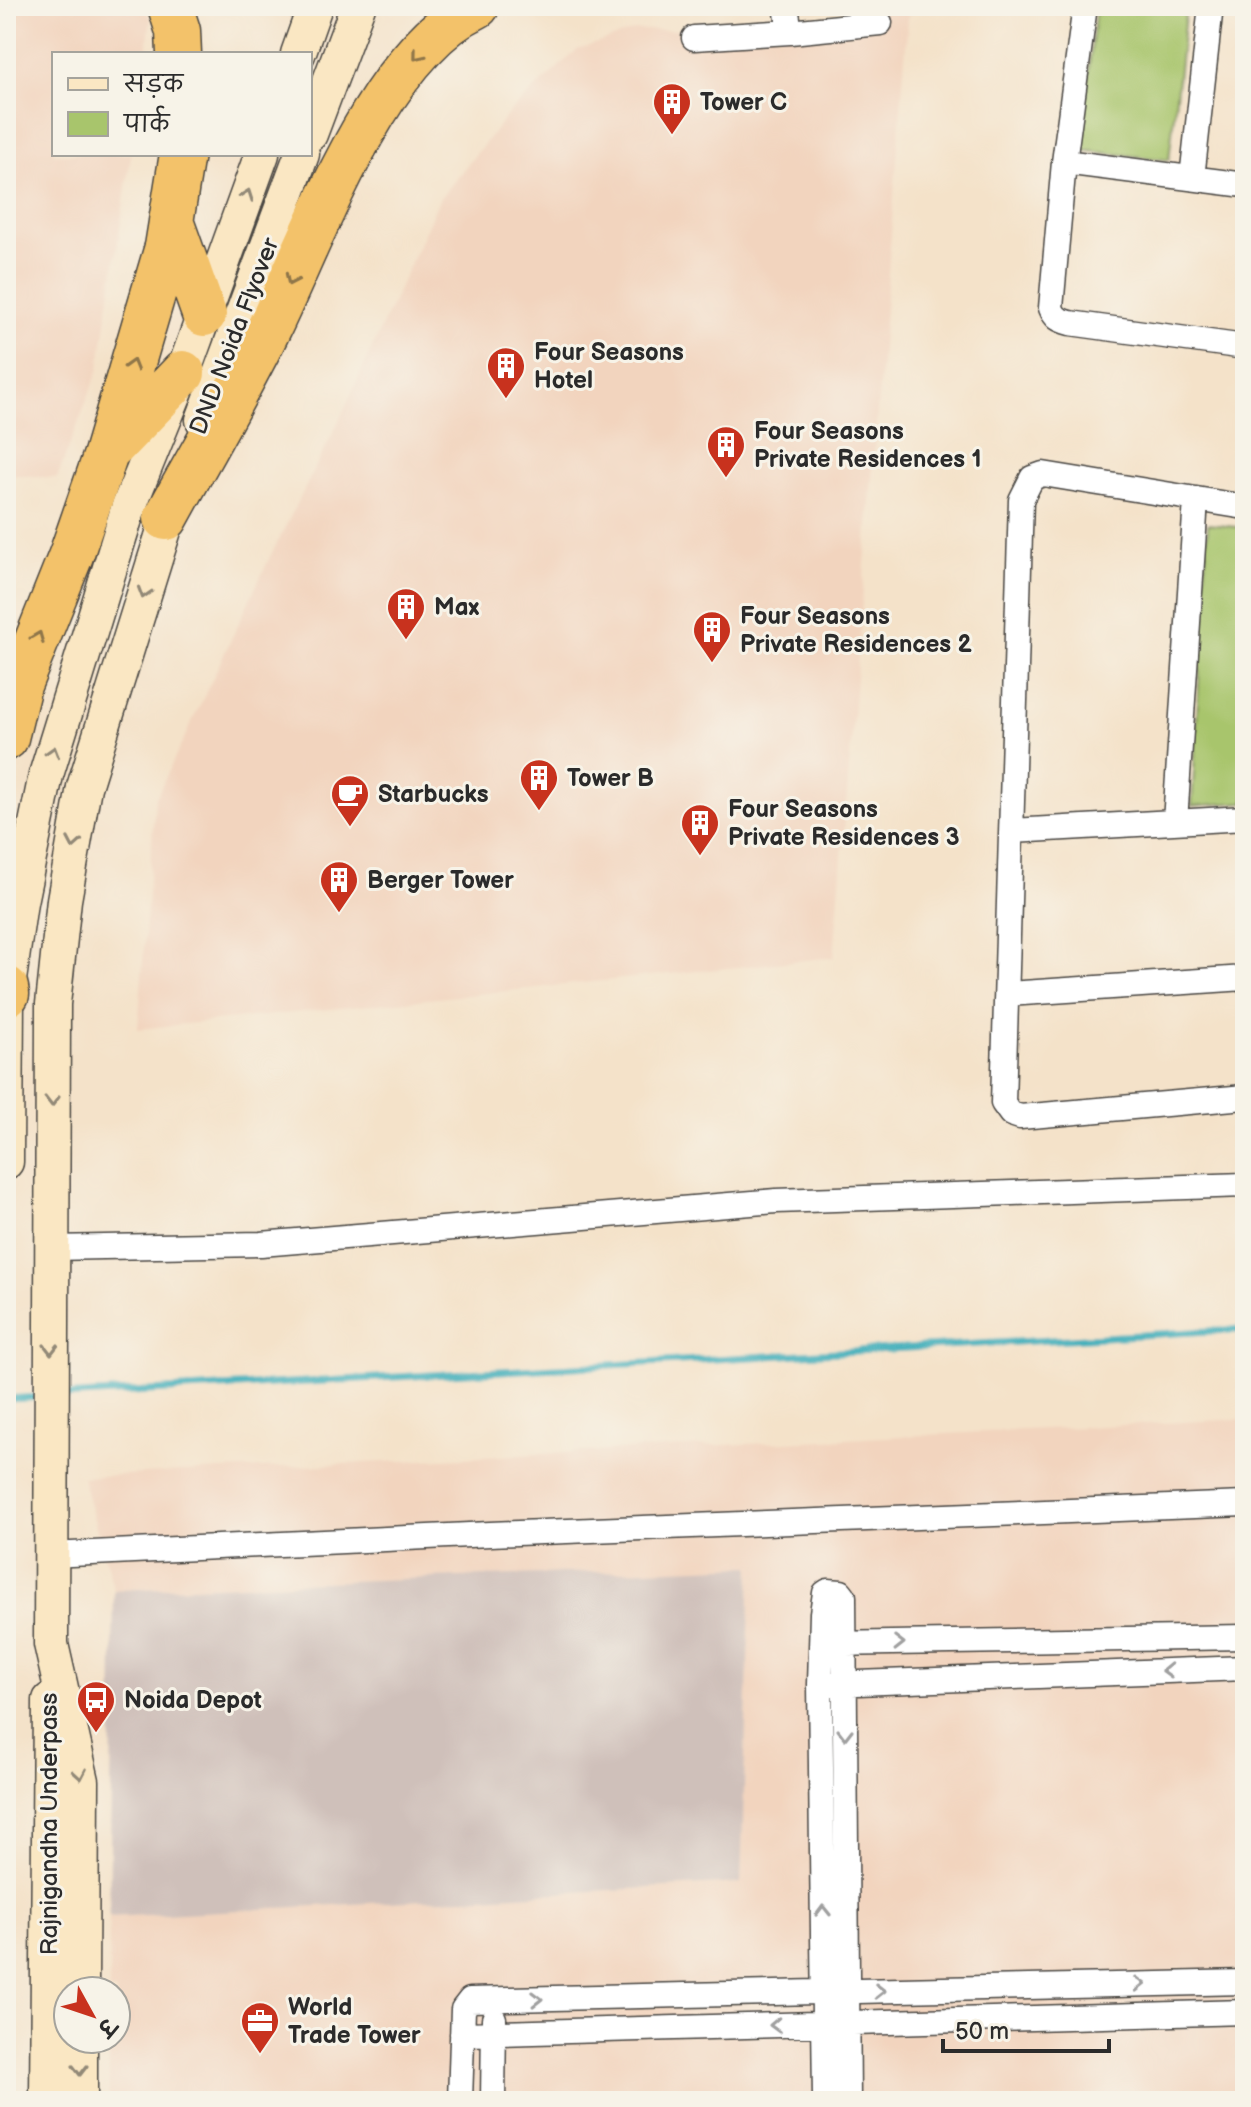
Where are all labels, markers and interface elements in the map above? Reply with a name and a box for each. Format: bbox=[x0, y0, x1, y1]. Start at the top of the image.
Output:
one-way arrow bbox=[413, 46, 428, 60]
legend bbox=[52, 52, 312, 156]
text: सड़क bbox=[122, 70, 185, 99]
building icon: Tower C bbox=[651, 81, 693, 136]
place label: Tower C bbox=[700, 88, 787, 117]
text: पार्क bbox=[122, 105, 171, 139]
one-way arrow bbox=[237, 188, 254, 202]
street label: DND Noida Flyover bbox=[184, 234, 285, 439]
one-way arrow bbox=[285, 272, 301, 287]
place label: Four Seasons Hotel bbox=[534, 338, 684, 395]
building icon: Four Seasons Hotel bbox=[485, 345, 527, 400]
one-way arrow bbox=[123, 359, 139, 373]
place label: Four Seasons Private Residences 1 bbox=[754, 417, 982, 474]
building icon: Four Seasons Private Residences 1 bbox=[705, 424, 747, 479]
one-way arrow bbox=[137, 585, 153, 599]
building icon: Max bbox=[385, 586, 427, 641]
place label: Max bbox=[434, 593, 479, 622]
place label: Four Seasons Private Residences 2 bbox=[740, 602, 972, 659]
building icon: Four Seasons Private Residences 2 bbox=[691, 609, 733, 664]
one-way arrow bbox=[28, 631, 45, 645]
one-way arrow bbox=[43, 746, 59, 760]
building icon: Tower B bbox=[518, 757, 560, 812]
place label: Tower B bbox=[567, 764, 654, 793]
cafe icon: Starbucks bbox=[329, 773, 371, 828]
place label: Starbucks bbox=[378, 780, 489, 809]
place label: Four Seasons Private Residences 3 bbox=[728, 795, 960, 852]
building icon: Four Seasons Private Residences 3 bbox=[679, 802, 721, 857]
one-way arrow bbox=[67, 836, 84, 850]
building icon: Berger Tower bbox=[318, 859, 360, 914]
place label: Berger Tower bbox=[367, 866, 514, 895]
one-way arrow bbox=[44, 1095, 61, 1108]
one-way arrow bbox=[42, 1343, 60, 1356]
one-way arrow bbox=[893, 1634, 906, 1652]
one-way arrow bbox=[1160, 1663, 1173, 1680]
bus stop icon: Noida Depot bbox=[75, 1679, 117, 1734]
place label: Noida Depot bbox=[124, 1686, 262, 1715]
street label: Rajnigandha Underpass bbox=[35, 1693, 64, 1955]
one-way arrow bbox=[836, 1728, 854, 1741]
one-way arrow bbox=[70, 1768, 87, 1781]
one-way arrow bbox=[814, 1904, 832, 1917]
north arrow bbox=[52, 1975, 132, 2055]
one-way arrow bbox=[1134, 1976, 1147, 1993]
one-way arrow bbox=[874, 1982, 887, 1999]
one-way arrow bbox=[531, 1991, 544, 2008]
place label: World Trade Tower bbox=[288, 1993, 421, 2050]
office icon: World Trade Tower bbox=[239, 2000, 281, 2055]
scale bar bbox=[943, 2003, 1109, 2053]
text: उ bbox=[90, 2011, 123, 2043]
one-way arrow bbox=[768, 2016, 781, 2034]
text: 50 m bbox=[955, 2017, 1009, 2046]
one-way arrow bbox=[71, 2064, 89, 2077]

